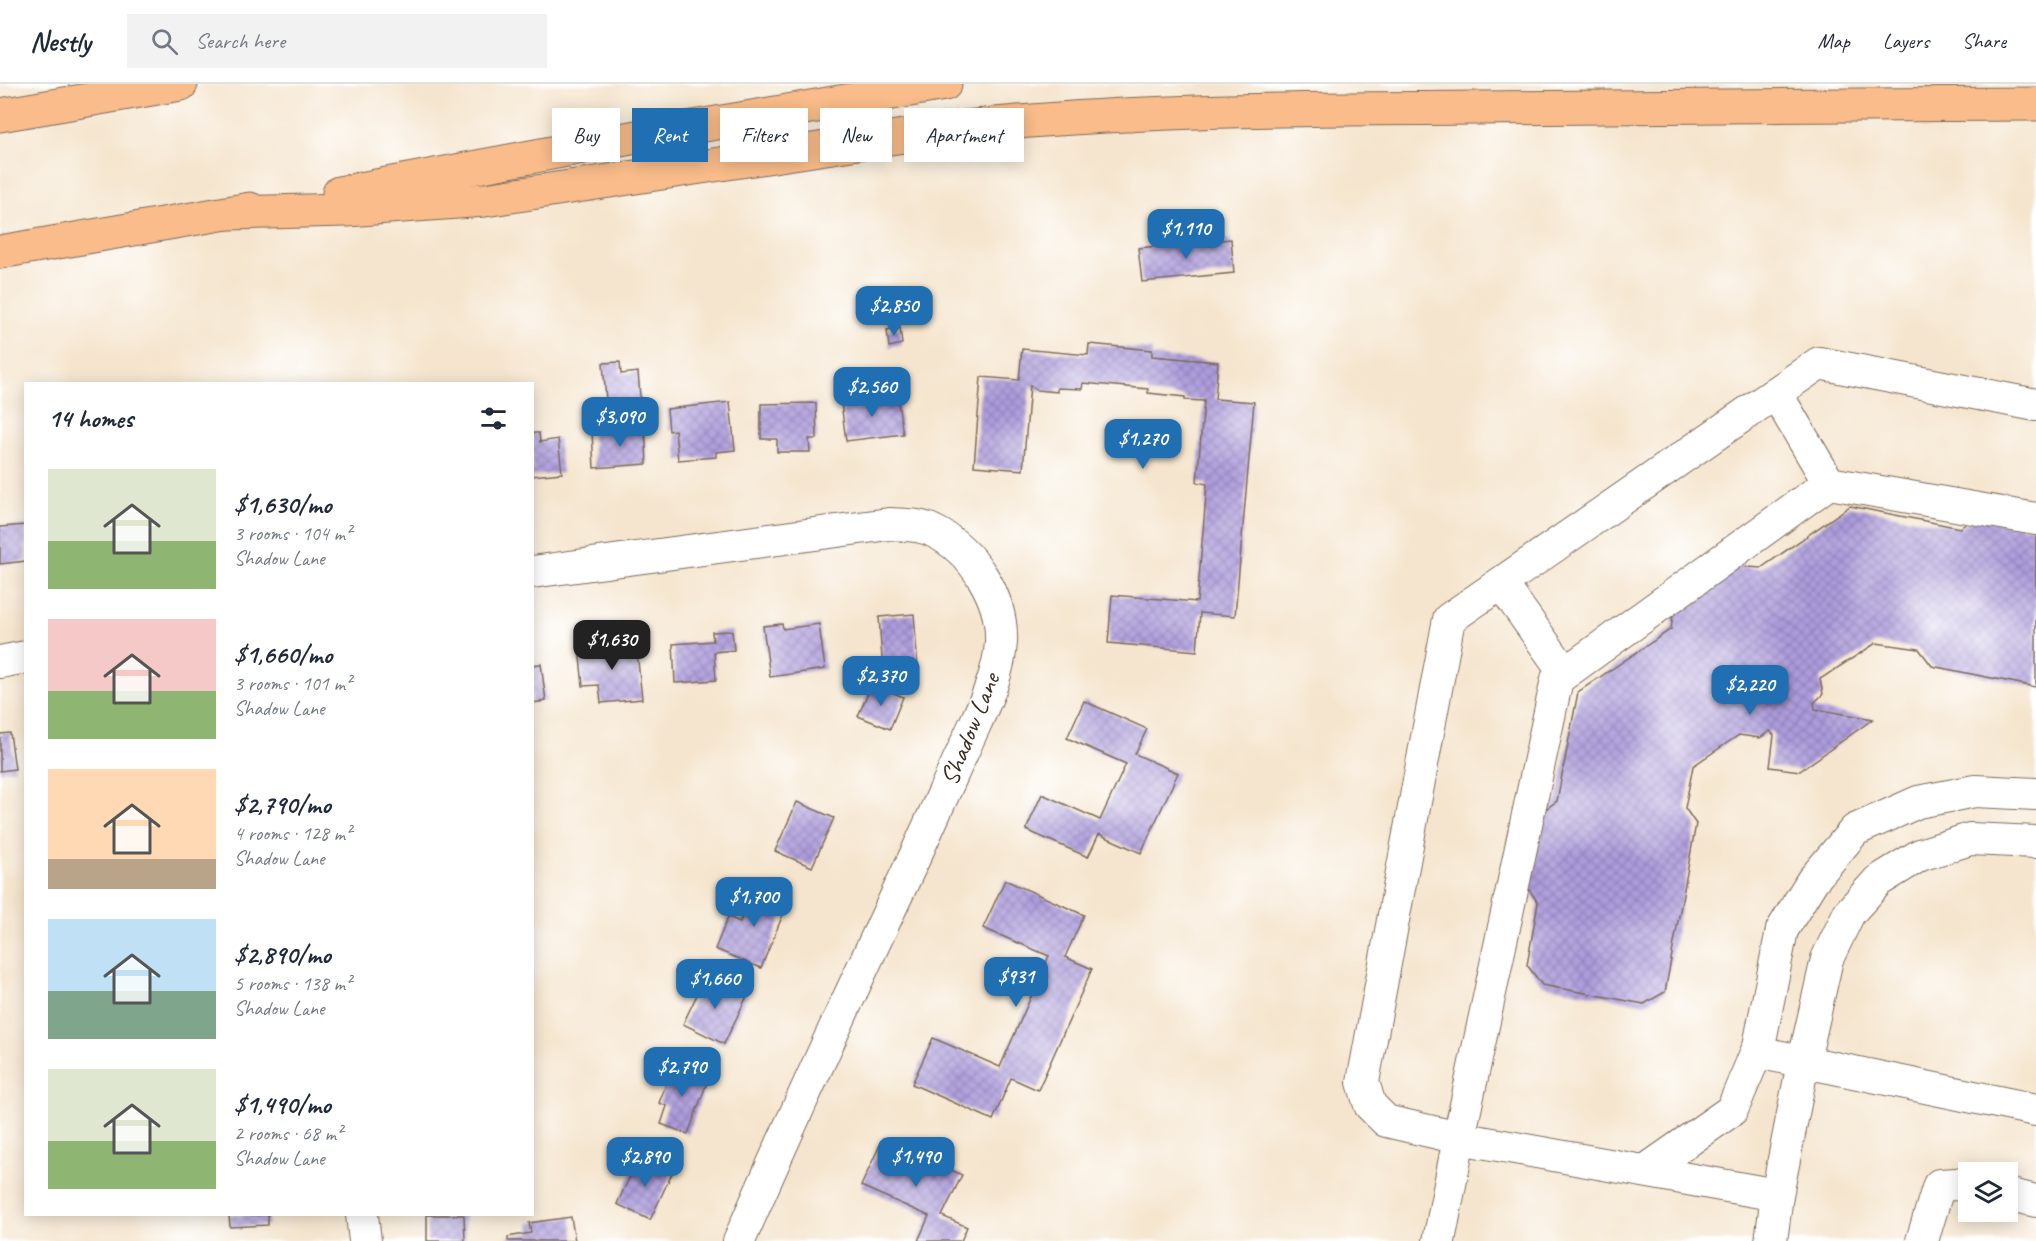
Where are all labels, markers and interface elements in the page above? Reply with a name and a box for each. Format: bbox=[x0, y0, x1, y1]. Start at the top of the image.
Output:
search box bbox=[127, 14, 547, 68]
text: Nestly bbox=[30, 24, 91, 59]
icon: search bbox=[148, 25, 181, 58]
text: Search here bbox=[196, 27, 285, 55]
text: Map bbox=[1817, 28, 1850, 54]
text: Layers bbox=[1883, 28, 1929, 54]
text: Share bbox=[1962, 28, 2006, 54]
chip: Buy bbox=[552, 108, 620, 162]
chip: Rent bbox=[632, 108, 708, 162]
chip: Filters bbox=[720, 108, 808, 162]
chip: New bbox=[820, 108, 892, 162]
chip: Apartment bbox=[904, 108, 1024, 162]
pin: $1,110 bbox=[1137, 209, 1235, 260]
text: $1,110 bbox=[1162, 216, 1210, 241]
pin: $2,850 bbox=[845, 286, 943, 337]
text: $2,850 bbox=[870, 293, 918, 318]
pin: $2,560 bbox=[823, 367, 921, 418]
text: $2,560 bbox=[847, 374, 897, 399]
pin: $3,090 bbox=[571, 397, 669, 448]
text: 14 homes bbox=[48, 402, 133, 435]
icon: filters bbox=[477, 402, 510, 435]
text: $3,090 bbox=[596, 404, 644, 429]
pin: $1,270 bbox=[1094, 419, 1192, 470]
text: $1,270 bbox=[1119, 426, 1167, 451]
text: $1,630/mo bbox=[234, 488, 332, 521]
icon: home bbox=[96, 493, 168, 565]
text: 3 rooms · 104 m² bbox=[234, 521, 351, 546]
text: Shadow Lane bbox=[234, 546, 324, 571]
pin: $1,630 bbox=[563, 620, 661, 671]
text: $1,630 bbox=[587, 627, 637, 652]
text: $1,660/mo bbox=[234, 638, 332, 671]
icon: home bbox=[96, 643, 168, 715]
pin: $2,370 bbox=[832, 656, 930, 707]
text: $2,370 bbox=[857, 663, 905, 688]
pin: $2,220 bbox=[1701, 665, 1799, 716]
street label: Shadow Lane bbox=[933, 666, 1008, 790]
text: 3 rooms · 101 m² bbox=[234, 671, 351, 696]
text: $2,220 bbox=[1726, 672, 1774, 697]
text: Shadow Lane bbox=[234, 696, 324, 721]
text: $2,790/mo bbox=[234, 788, 331, 821]
icon: home bbox=[96, 793, 168, 865]
text: 4 rooms · 128 m² bbox=[234, 821, 351, 846]
text: Shadow Lane bbox=[234, 846, 324, 871]
pin: $1,700 bbox=[705, 877, 803, 928]
text: $1,700 bbox=[730, 884, 778, 909]
text: $2,890/mo bbox=[234, 938, 331, 971]
icon: home bbox=[96, 943, 168, 1015]
pin: $931 bbox=[980, 957, 1052, 1008]
pin: $1,660 bbox=[666, 959, 764, 1010]
text: $931 bbox=[998, 964, 1034, 989]
text: $1,660 bbox=[690, 966, 740, 991]
text: 5 rooms · 138 m² bbox=[234, 971, 351, 996]
text: Shadow Lane bbox=[234, 996, 324, 1021]
pin: $2,790 bbox=[633, 1047, 731, 1098]
text: $2,790 bbox=[658, 1054, 706, 1079]
text: $1,490/mo bbox=[234, 1088, 331, 1121]
icon: home bbox=[96, 1093, 168, 1165]
text: 2 rooms · 68 m² bbox=[234, 1121, 342, 1146]
pin: $2,890 bbox=[596, 1137, 694, 1188]
pin: $1,490 bbox=[867, 1137, 965, 1188]
text: $2,890 bbox=[621, 1144, 669, 1169]
text: $1,490 bbox=[892, 1144, 940, 1169]
text: Shadow Lane bbox=[234, 1146, 324, 1171]
map controls bbox=[1958, 1162, 2018, 1222]
button: layers bbox=[1958, 1162, 2018, 1222]

